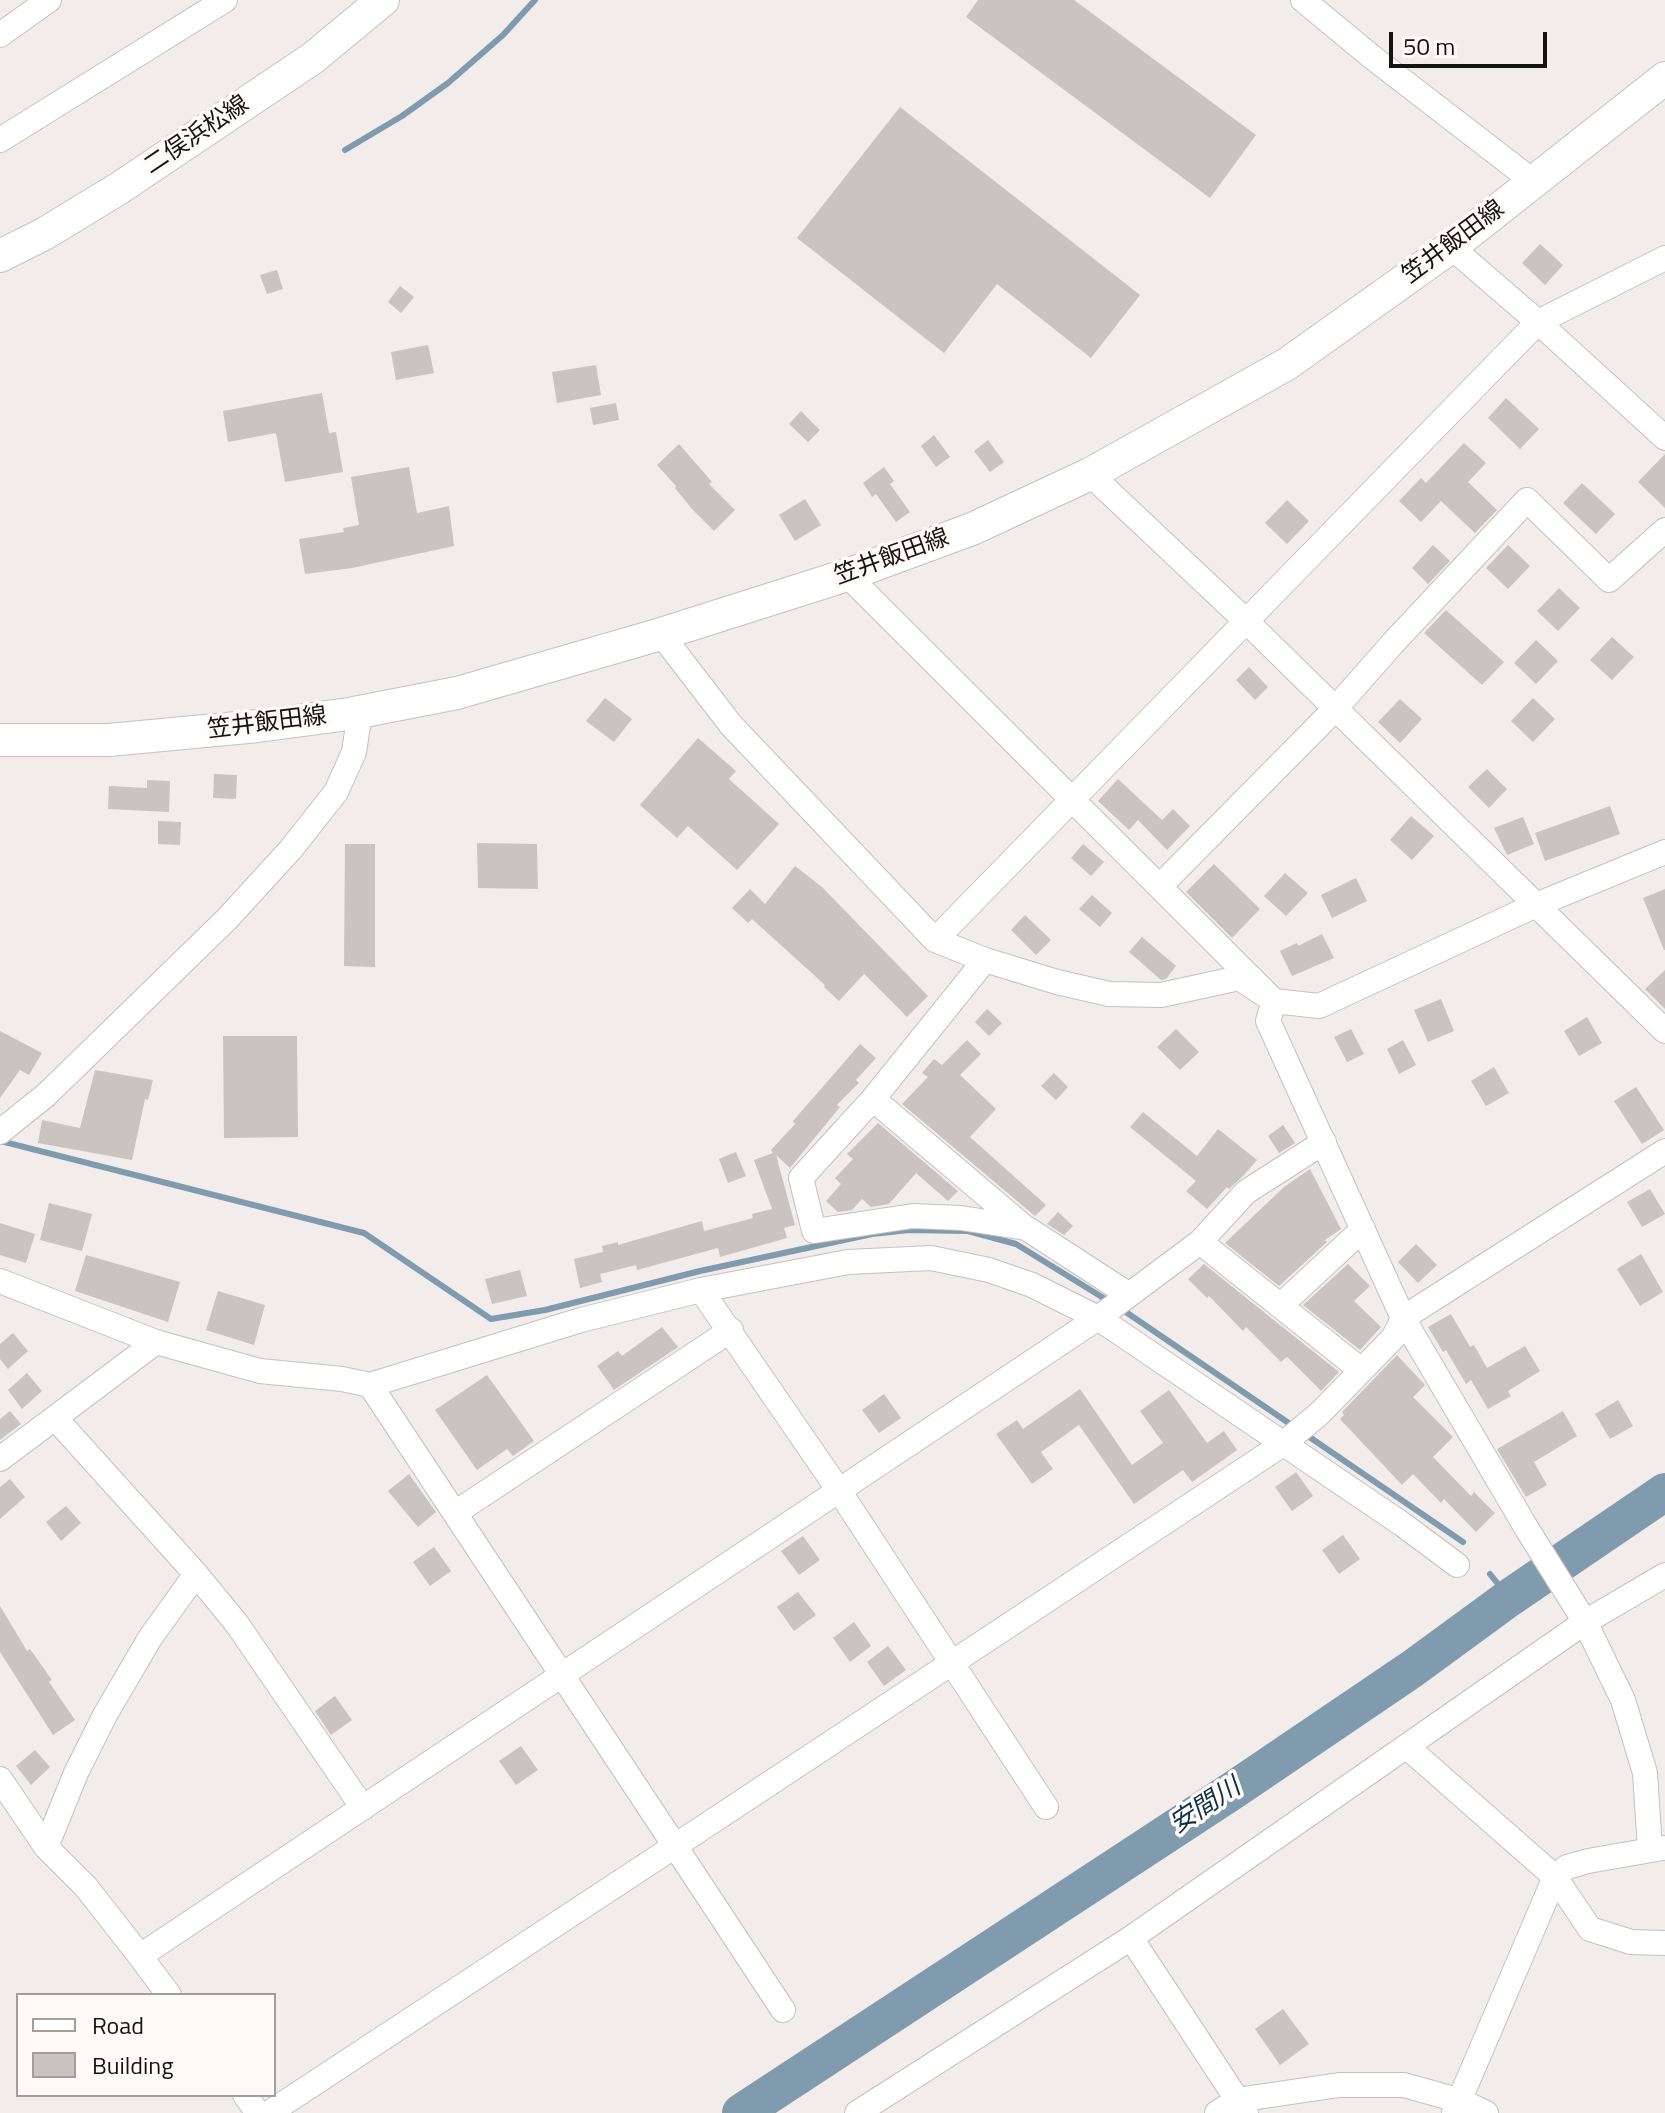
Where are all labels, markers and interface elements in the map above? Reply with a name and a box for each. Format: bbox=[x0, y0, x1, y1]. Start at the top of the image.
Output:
scale bar bbox=[1393, 16, 1551, 66]
text: 50 m bbox=[1403, 28, 1455, 64]
street label: 二俣浜松線 bbox=[139, 91, 255, 181]
street label: 笠井飯田線 bbox=[1397, 195, 1511, 291]
street label: 笠井飯田線 bbox=[831, 524, 953, 592]
street label: 笠井飯田線 bbox=[206, 702, 328, 746]
water label: 安間川 bbox=[1165, 1773, 1247, 1841]
legend bbox=[16, 1993, 276, 2097]
text: Road bbox=[92, 2007, 144, 2043]
text: Building bbox=[92, 2047, 174, 2083]

